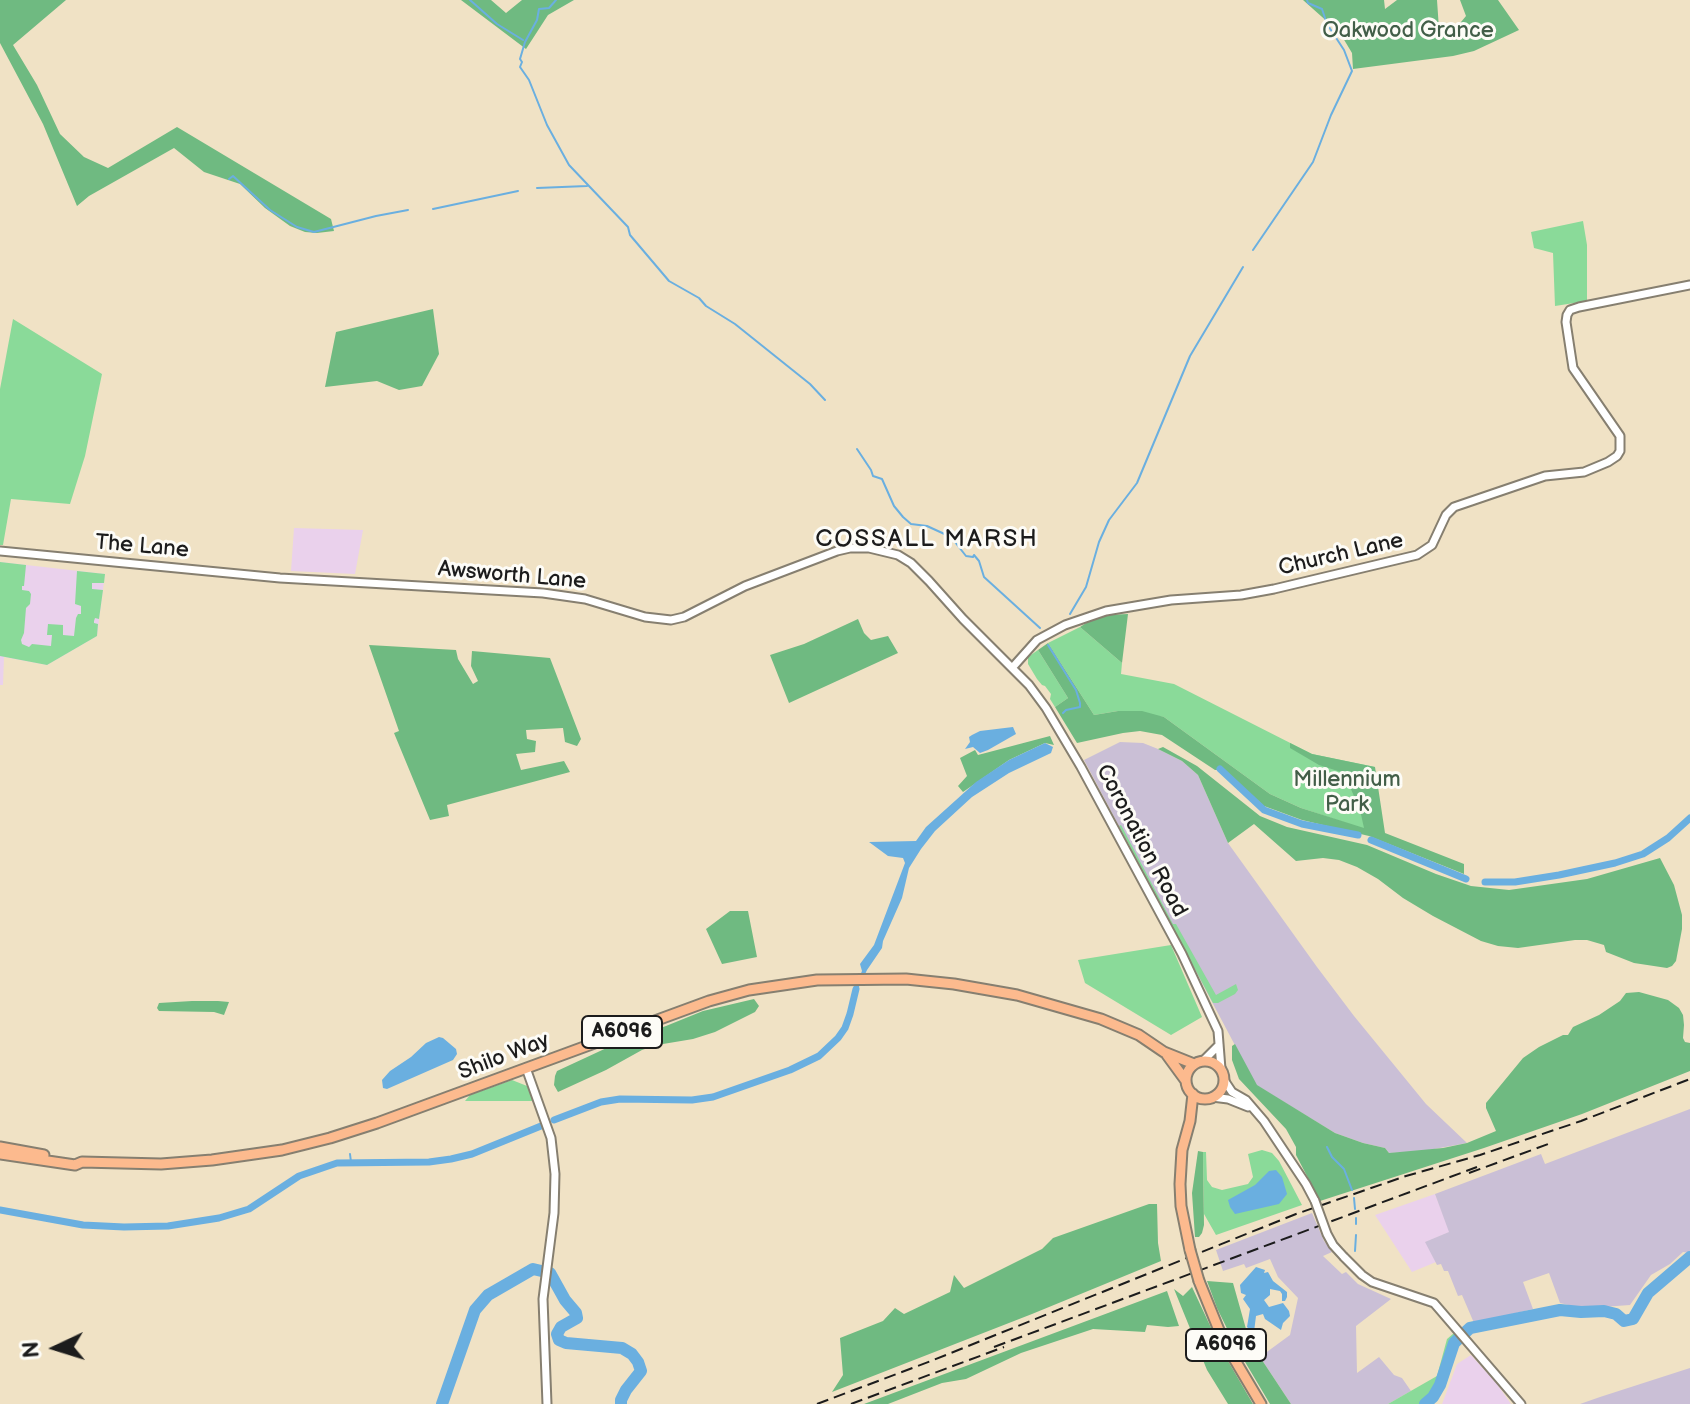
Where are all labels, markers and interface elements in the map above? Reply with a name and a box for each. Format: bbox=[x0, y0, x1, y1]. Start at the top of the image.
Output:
park label: Oakwood Grance bbox=[1322, 18, 1494, 44]
district label: COSSALL MARSH bbox=[815, 526, 1039, 554]
street label: Church Lane bbox=[1276, 528, 1406, 582]
street label: The Lane bbox=[94, 530, 190, 564]
street label: Awsworth Lane bbox=[437, 556, 587, 596]
street label: Coronation Road bbox=[1090, 760, 1192, 922]
park label: Millennium Park bbox=[1293, 767, 1401, 818]
road number: A6096 bbox=[582, 1016, 662, 1048]
street label: Shilo Way bbox=[455, 1028, 553, 1086]
north arrow bbox=[16, 1308, 96, 1388]
road number: A6096 bbox=[1186, 1329, 1266, 1361]
text: N bbox=[18, 1341, 46, 1359]

